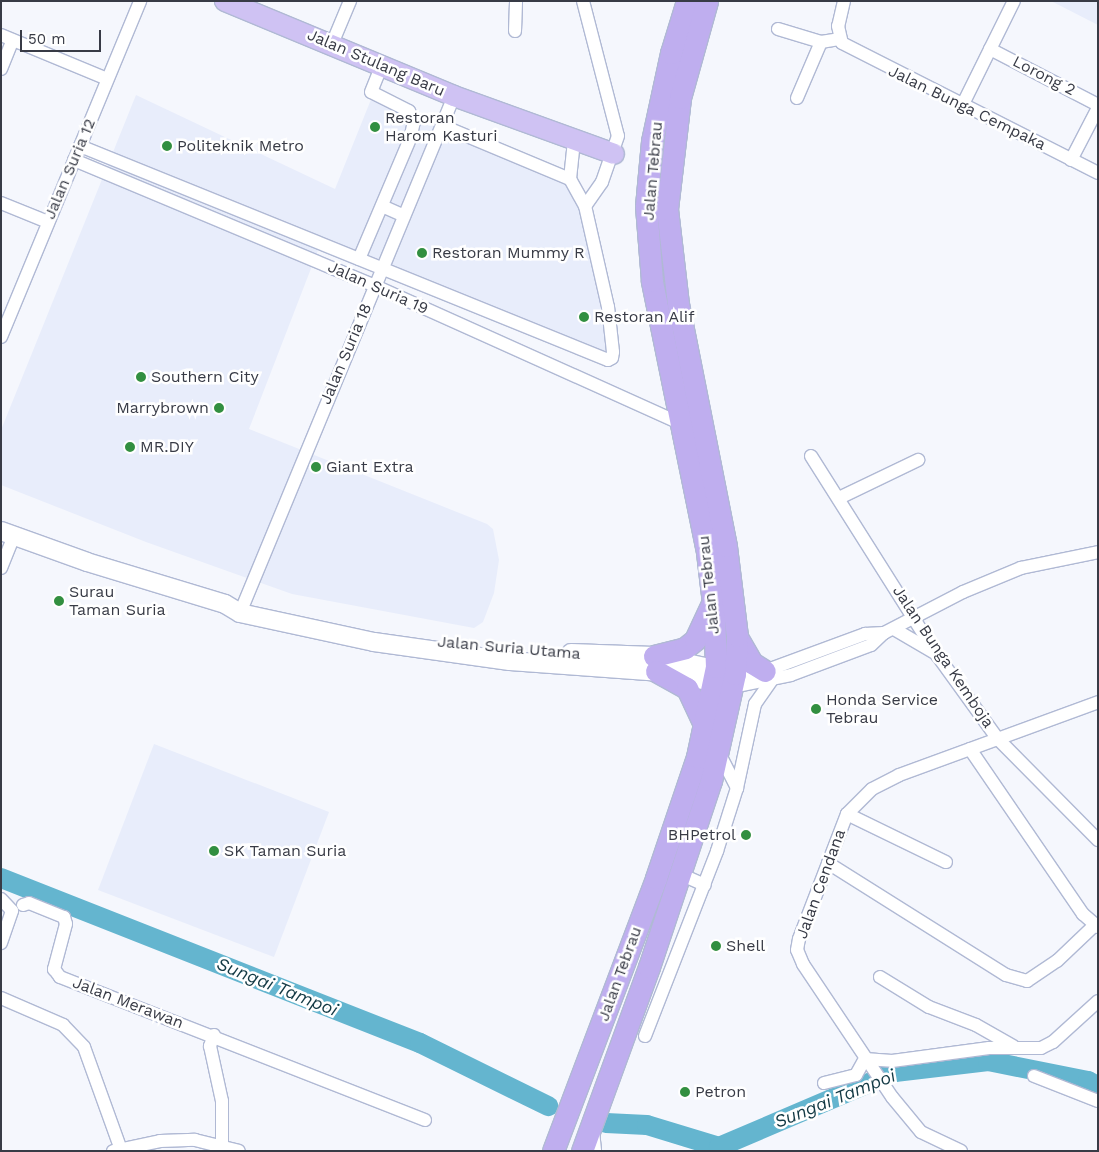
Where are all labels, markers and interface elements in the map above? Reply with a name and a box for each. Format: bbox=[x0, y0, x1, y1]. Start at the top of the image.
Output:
scale bar bbox=[22, 20, 104, 52]
street label: Jalan Stulang Baru bbox=[304, 25, 448, 101]
text: 50 m bbox=[28, 30, 65, 48]
street label: Lorong 2 bbox=[1009, 52, 1079, 100]
street label: Jalan Bunga Cempaka bbox=[885, 61, 1049, 155]
place label: Restoran Harom Kasturi bbox=[385, 108, 497, 146]
street label: Jalan Suria 12 bbox=[40, 116, 100, 222]
marker: Restoran Harom Kasturi bbox=[369, 121, 381, 133]
street label: Jalan Tebrau bbox=[639, 121, 667, 221]
place label: Politeknik Metro bbox=[177, 136, 304, 156]
marker: Politeknik Metro bbox=[161, 140, 173, 152]
place label: Restoran Mummy R bbox=[432, 243, 585, 263]
marker: Restoran Mummy R bbox=[416, 247, 428, 259]
street label: Jalan Suria 19 bbox=[324, 257, 432, 319]
street label: Jalan Suria 18 bbox=[316, 300, 376, 408]
place label: Restoran Alif bbox=[594, 307, 695, 327]
marker: Restoran Alif bbox=[578, 311, 590, 323]
place label: Southern City bbox=[151, 367, 259, 387]
marker: Southern City bbox=[135, 371, 147, 383]
place label: Marrybrown bbox=[116, 398, 209, 418]
marker: Marrybrown bbox=[213, 402, 225, 414]
place label: MR.DIY bbox=[140, 437, 194, 457]
marker: MR.DIY bbox=[124, 441, 136, 453]
place label: Giant Extra bbox=[326, 457, 414, 477]
marker: Giant Extra bbox=[310, 461, 322, 473]
street label: Jalan Tebrau bbox=[694, 535, 724, 635]
place label: Surau Taman Suria bbox=[69, 582, 166, 620]
street label: Jalan Bunga Kemboja bbox=[888, 582, 998, 732]
marker: Surau Taman Suria bbox=[53, 595, 65, 607]
street label: Jalan Suria Utama bbox=[437, 632, 581, 664]
place label: Honda Service Tebrau bbox=[826, 690, 938, 728]
marker: Honda Service Tebrau bbox=[810, 703, 822, 715]
place label: BHPetrol bbox=[668, 825, 736, 845]
street label: Jalan Cendana bbox=[792, 827, 850, 941]
marker: BHPetrol bbox=[740, 829, 752, 841]
place label: SK Taman Suria bbox=[224, 841, 347, 861]
marker: SK Taman Suria bbox=[208, 845, 220, 857]
street label: Jalan Tebrau bbox=[594, 924, 646, 1024]
place label: Shell bbox=[726, 936, 765, 956]
marker: Shell bbox=[710, 940, 722, 952]
water label: Sungai Tampoi bbox=[213, 953, 341, 1021]
street label: Jalan Merawan bbox=[70, 973, 186, 1033]
water label: Sungai Tampoi bbox=[771, 1065, 899, 1133]
place label: Petron bbox=[695, 1082, 746, 1102]
marker: Petron bbox=[679, 1086, 691, 1098]

